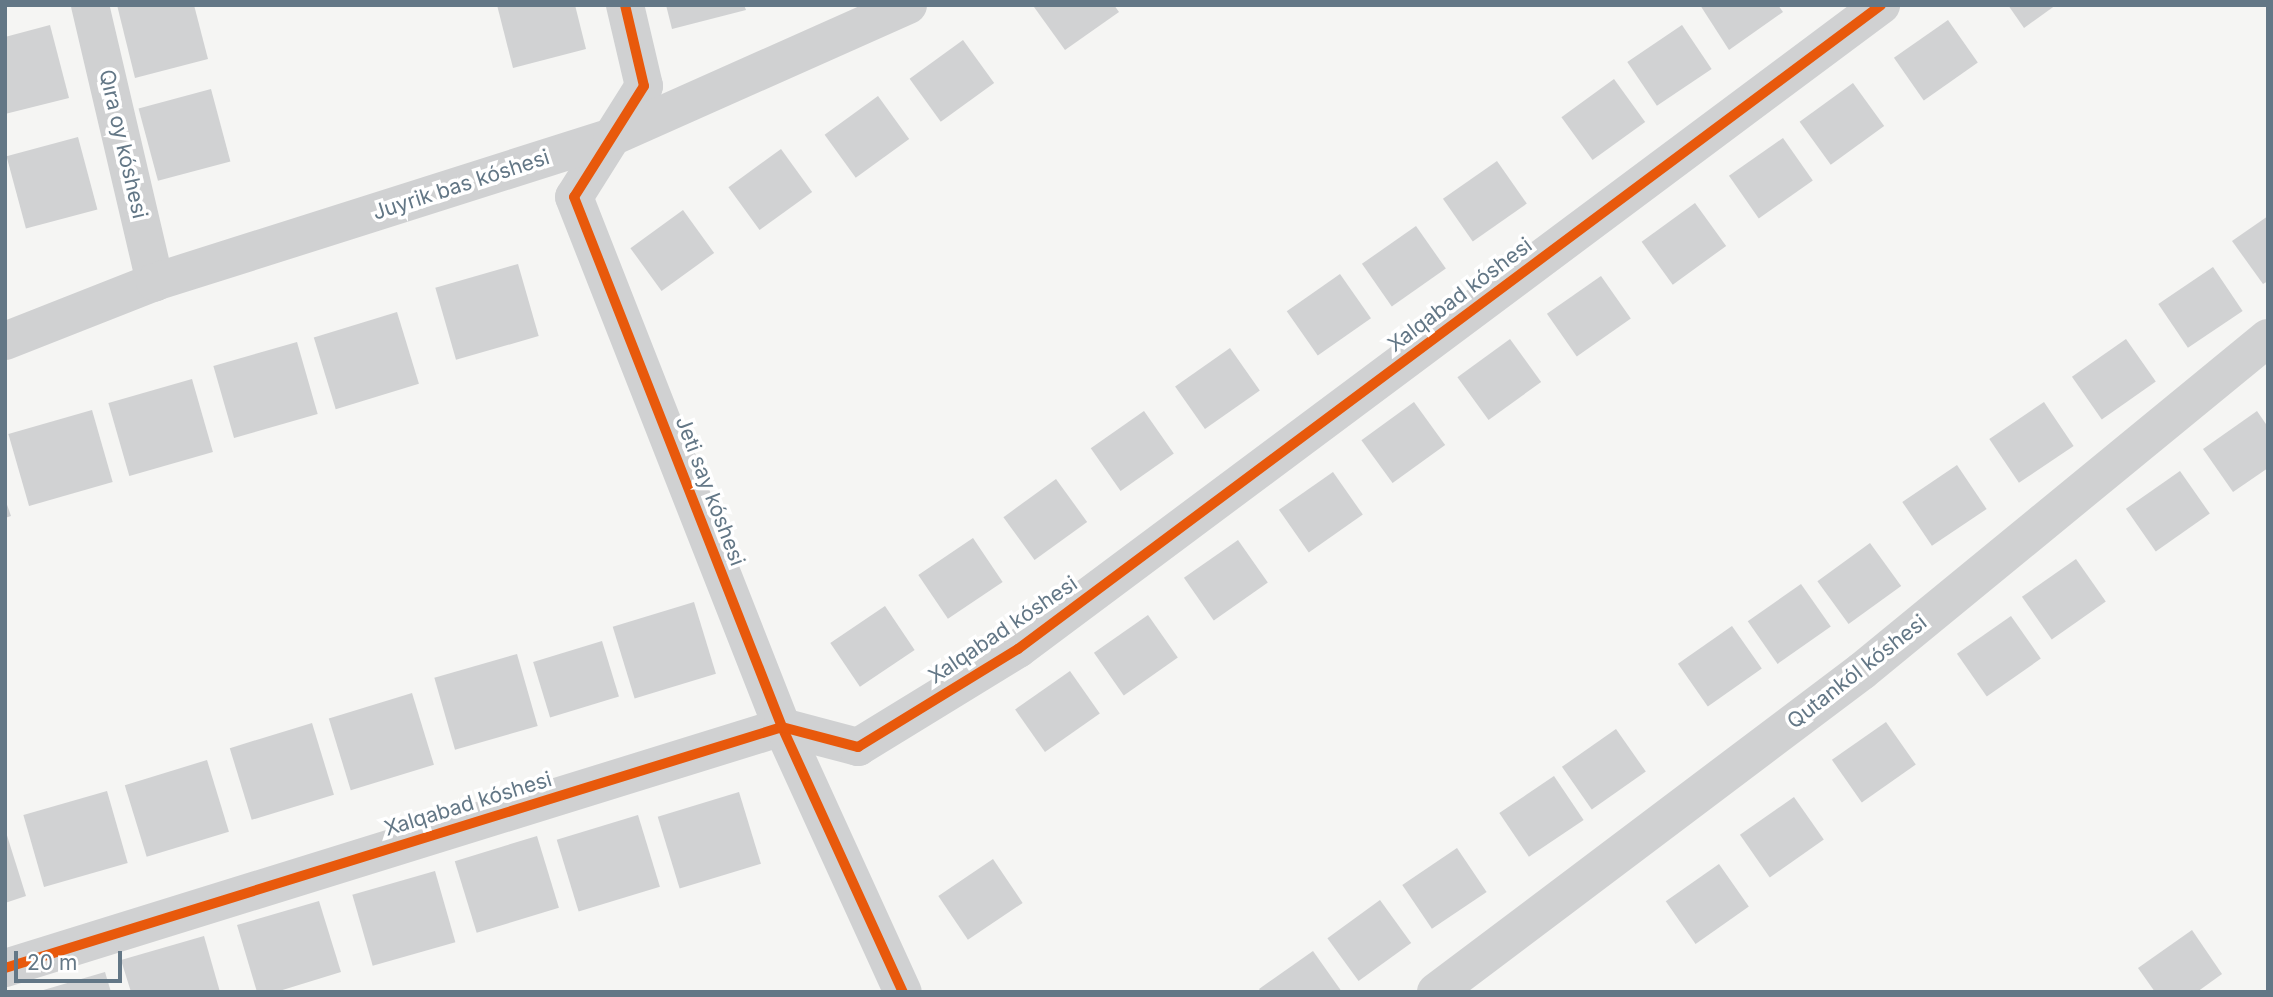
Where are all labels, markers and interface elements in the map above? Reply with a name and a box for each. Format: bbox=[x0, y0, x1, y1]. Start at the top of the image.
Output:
street label: Qıra oy kóshesi bbox=[94, 67, 152, 221]
street label: Juyrik bas kóshesi bbox=[369, 145, 553, 225]
street label: Xalqabad kóshesi bbox=[1383, 233, 1537, 357]
street label: Jeti say kóshesi bbox=[670, 413, 750, 569]
street label: Xalqabad kóshesi bbox=[924, 571, 1082, 689]
street label: Qutankól kóshesi bbox=[1782, 610, 1932, 734]
street label: Xalqabad kóshesi bbox=[381, 767, 555, 841]
scale bar bbox=[18, 937, 126, 981]
text: 20 m bbox=[27, 950, 77, 975]

